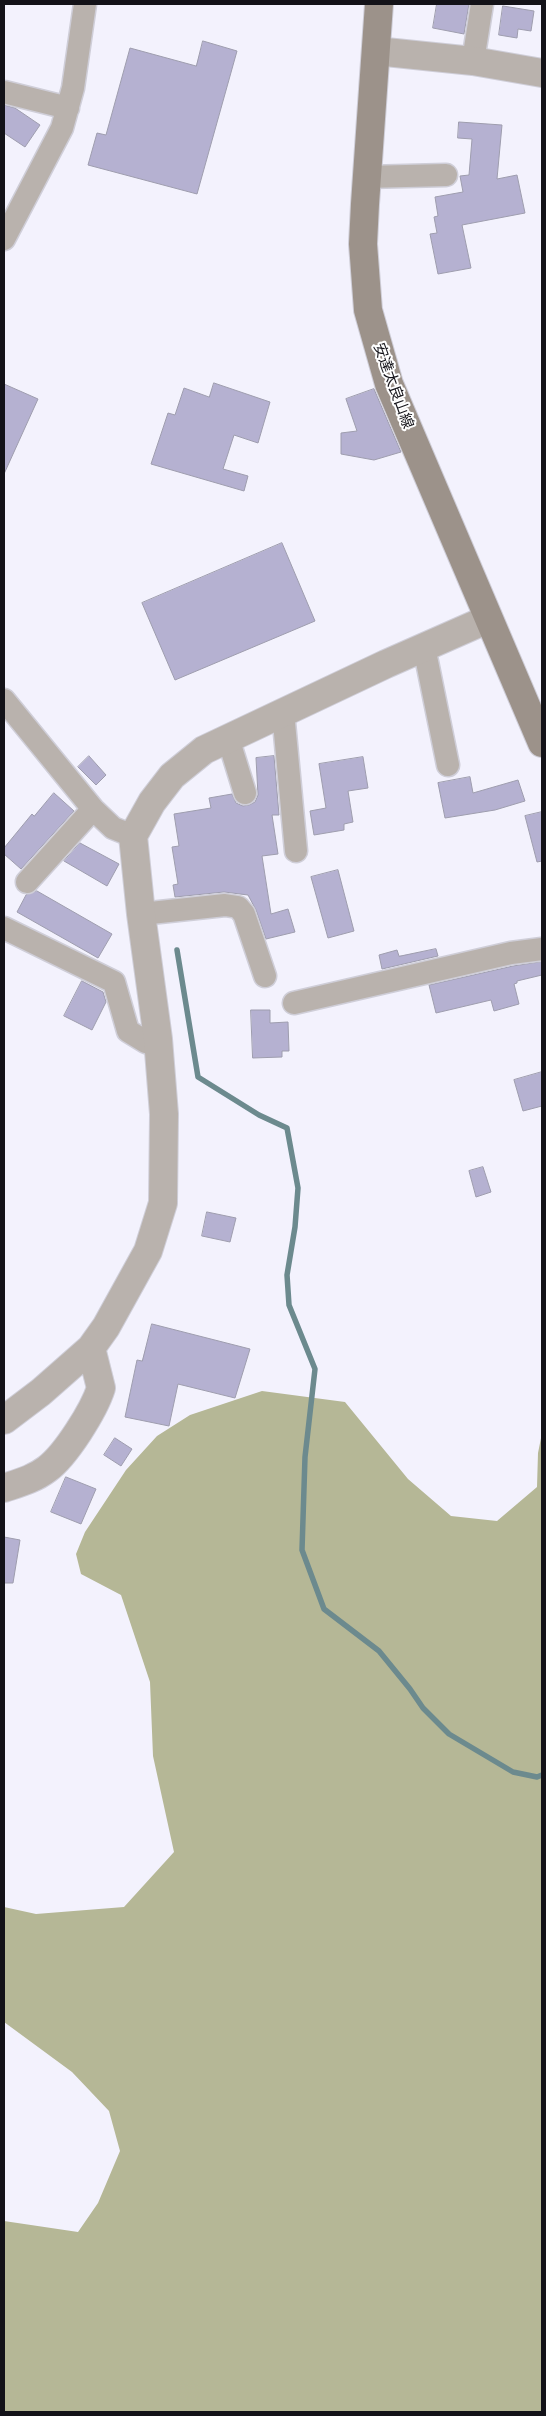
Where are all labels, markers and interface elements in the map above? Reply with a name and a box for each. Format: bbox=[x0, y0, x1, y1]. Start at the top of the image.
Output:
street label: 安達太良山線 bbox=[369, 341, 417, 431]

